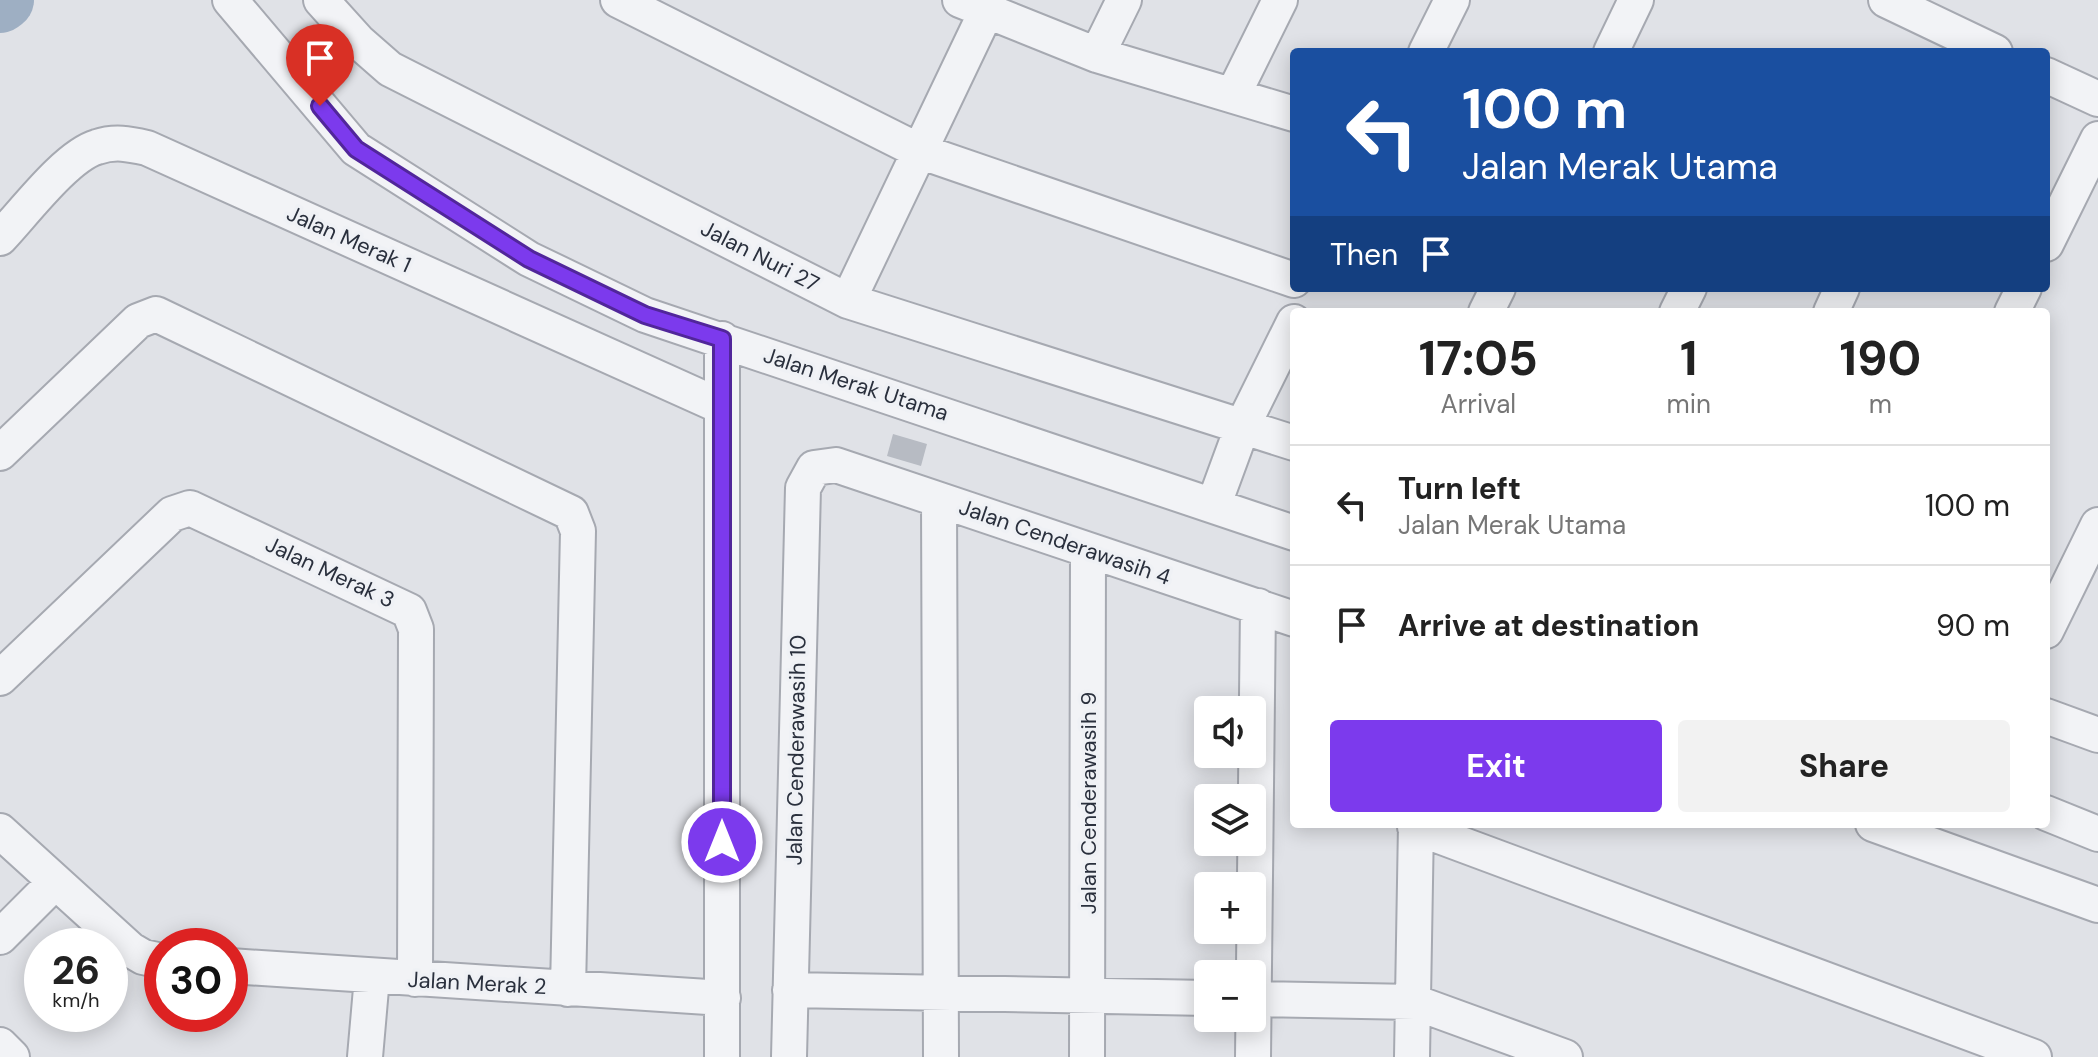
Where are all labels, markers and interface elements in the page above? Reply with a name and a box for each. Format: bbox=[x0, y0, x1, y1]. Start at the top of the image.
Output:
pin bbox=[286, 24, 354, 106]
icon: arrive bbox=[298, 36, 342, 80]
text: 100 m bbox=[1462, 72, 1627, 145]
icon: left bbox=[1330, 80, 1434, 184]
text: Jalan Merak Utama bbox=[1462, 143, 1778, 190]
street label: Jalan Merak 1 bbox=[282, 199, 416, 279]
street label: Jalan Nuri 27 bbox=[696, 214, 824, 298]
icon: arrive bbox=[1414, 232, 1458, 276]
text: Then bbox=[1330, 235, 1398, 274]
text: 17:05 bbox=[1419, 327, 1538, 390]
text: 1 bbox=[1680, 327, 1697, 390]
text: 190 bbox=[1840, 327, 1921, 390]
street label: Jalan Merak Utama bbox=[760, 340, 952, 428]
text: Arrival bbox=[1440, 387, 1516, 421]
text: min bbox=[1667, 387, 1711, 421]
text: m bbox=[1869, 387, 1892, 421]
text: Turn left bbox=[1398, 469, 1521, 508]
icon: left bbox=[1330, 483, 1374, 527]
text: 100 m bbox=[1925, 486, 2010, 525]
street label: Jalan Cenderawasih 4 bbox=[955, 492, 1175, 592]
text: Jalan Merak Utama bbox=[1398, 508, 1626, 542]
street label: Jalan Merak 3 bbox=[261, 529, 399, 615]
icon: arrive bbox=[1330, 603, 1374, 647]
text: Arrive at destination bbox=[1398, 606, 1699, 645]
text: 90 m bbox=[1936, 606, 2010, 645]
street label: Jalan Cenderawasih 10 bbox=[779, 634, 813, 866]
street label: Jalan Cenderawasih 9 bbox=[1074, 692, 1103, 914]
map controls bbox=[1194, 696, 1266, 1032]
button: sound bbox=[1194, 696, 1266, 768]
button: Exit bbox=[1330, 720, 1662, 812]
button: Share bbox=[1678, 720, 2010, 812]
button: layers bbox=[1194, 784, 1266, 856]
position arrow bbox=[680, 800, 764, 884]
button: + bbox=[1194, 872, 1266, 944]
speed limit sign: 30 bbox=[144, 928, 248, 1032]
text: 26 bbox=[52, 944, 100, 996]
button: − bbox=[1194, 960, 1266, 1032]
street label: Jalan Merak 2 bbox=[407, 965, 547, 1001]
text: km/h bbox=[52, 987, 100, 1013]

